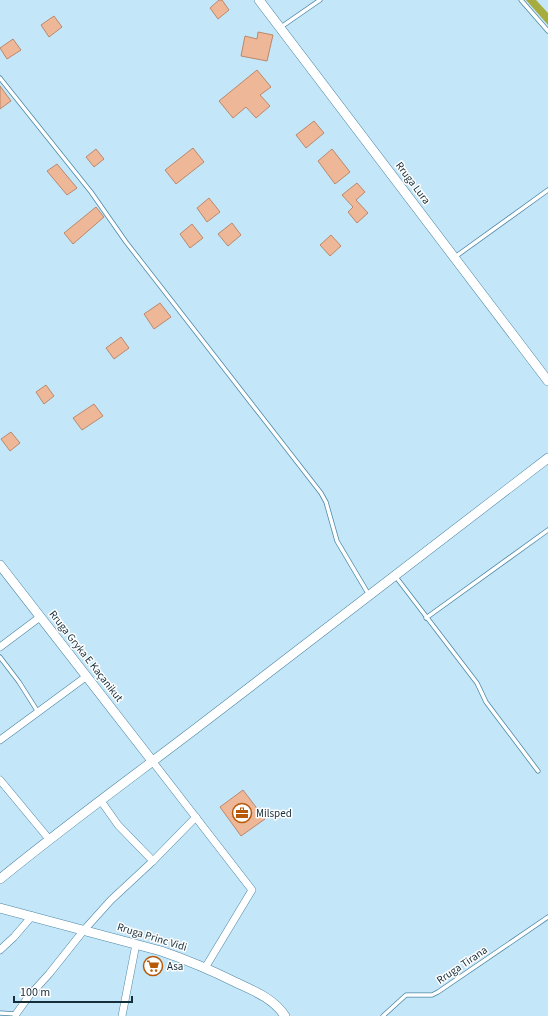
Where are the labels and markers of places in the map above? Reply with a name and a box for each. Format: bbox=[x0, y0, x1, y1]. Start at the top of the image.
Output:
office icon: Milsped bbox=[231, 802, 253, 824]
place label: Milsped bbox=[256, 806, 292, 821]
supermarket icon: Asa bbox=[142, 955, 164, 977]
place label: Asa bbox=[167, 959, 183, 974]

